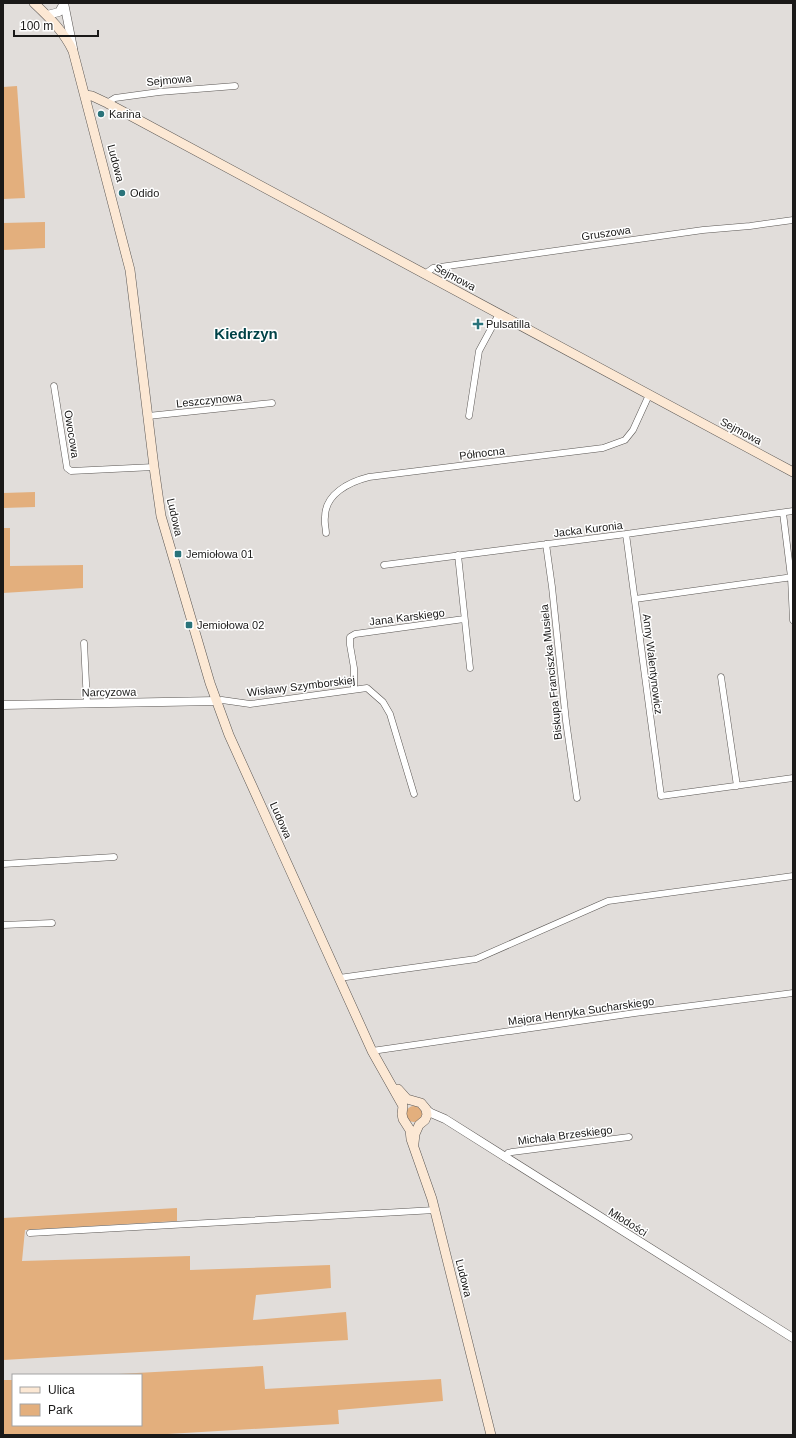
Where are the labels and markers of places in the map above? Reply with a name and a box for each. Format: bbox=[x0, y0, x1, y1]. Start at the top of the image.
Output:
place label: Karina bbox=[109, 108, 142, 120]
marker: Karina bbox=[96, 109, 106, 119]
place label: Odido bbox=[130, 187, 159, 199]
marker: Odido bbox=[117, 188, 127, 198]
place label: Pulsatilla bbox=[486, 318, 531, 330]
marker: Pulsatilla bbox=[473, 319, 483, 329]
place label: Jemiołowa 01 bbox=[186, 548, 253, 560]
marker: Jemiołowa 01 bbox=[173, 549, 183, 559]
place label: Jemiołowa 02 bbox=[197, 619, 264, 631]
marker: Jemiołowa 02 bbox=[184, 620, 194, 630]

